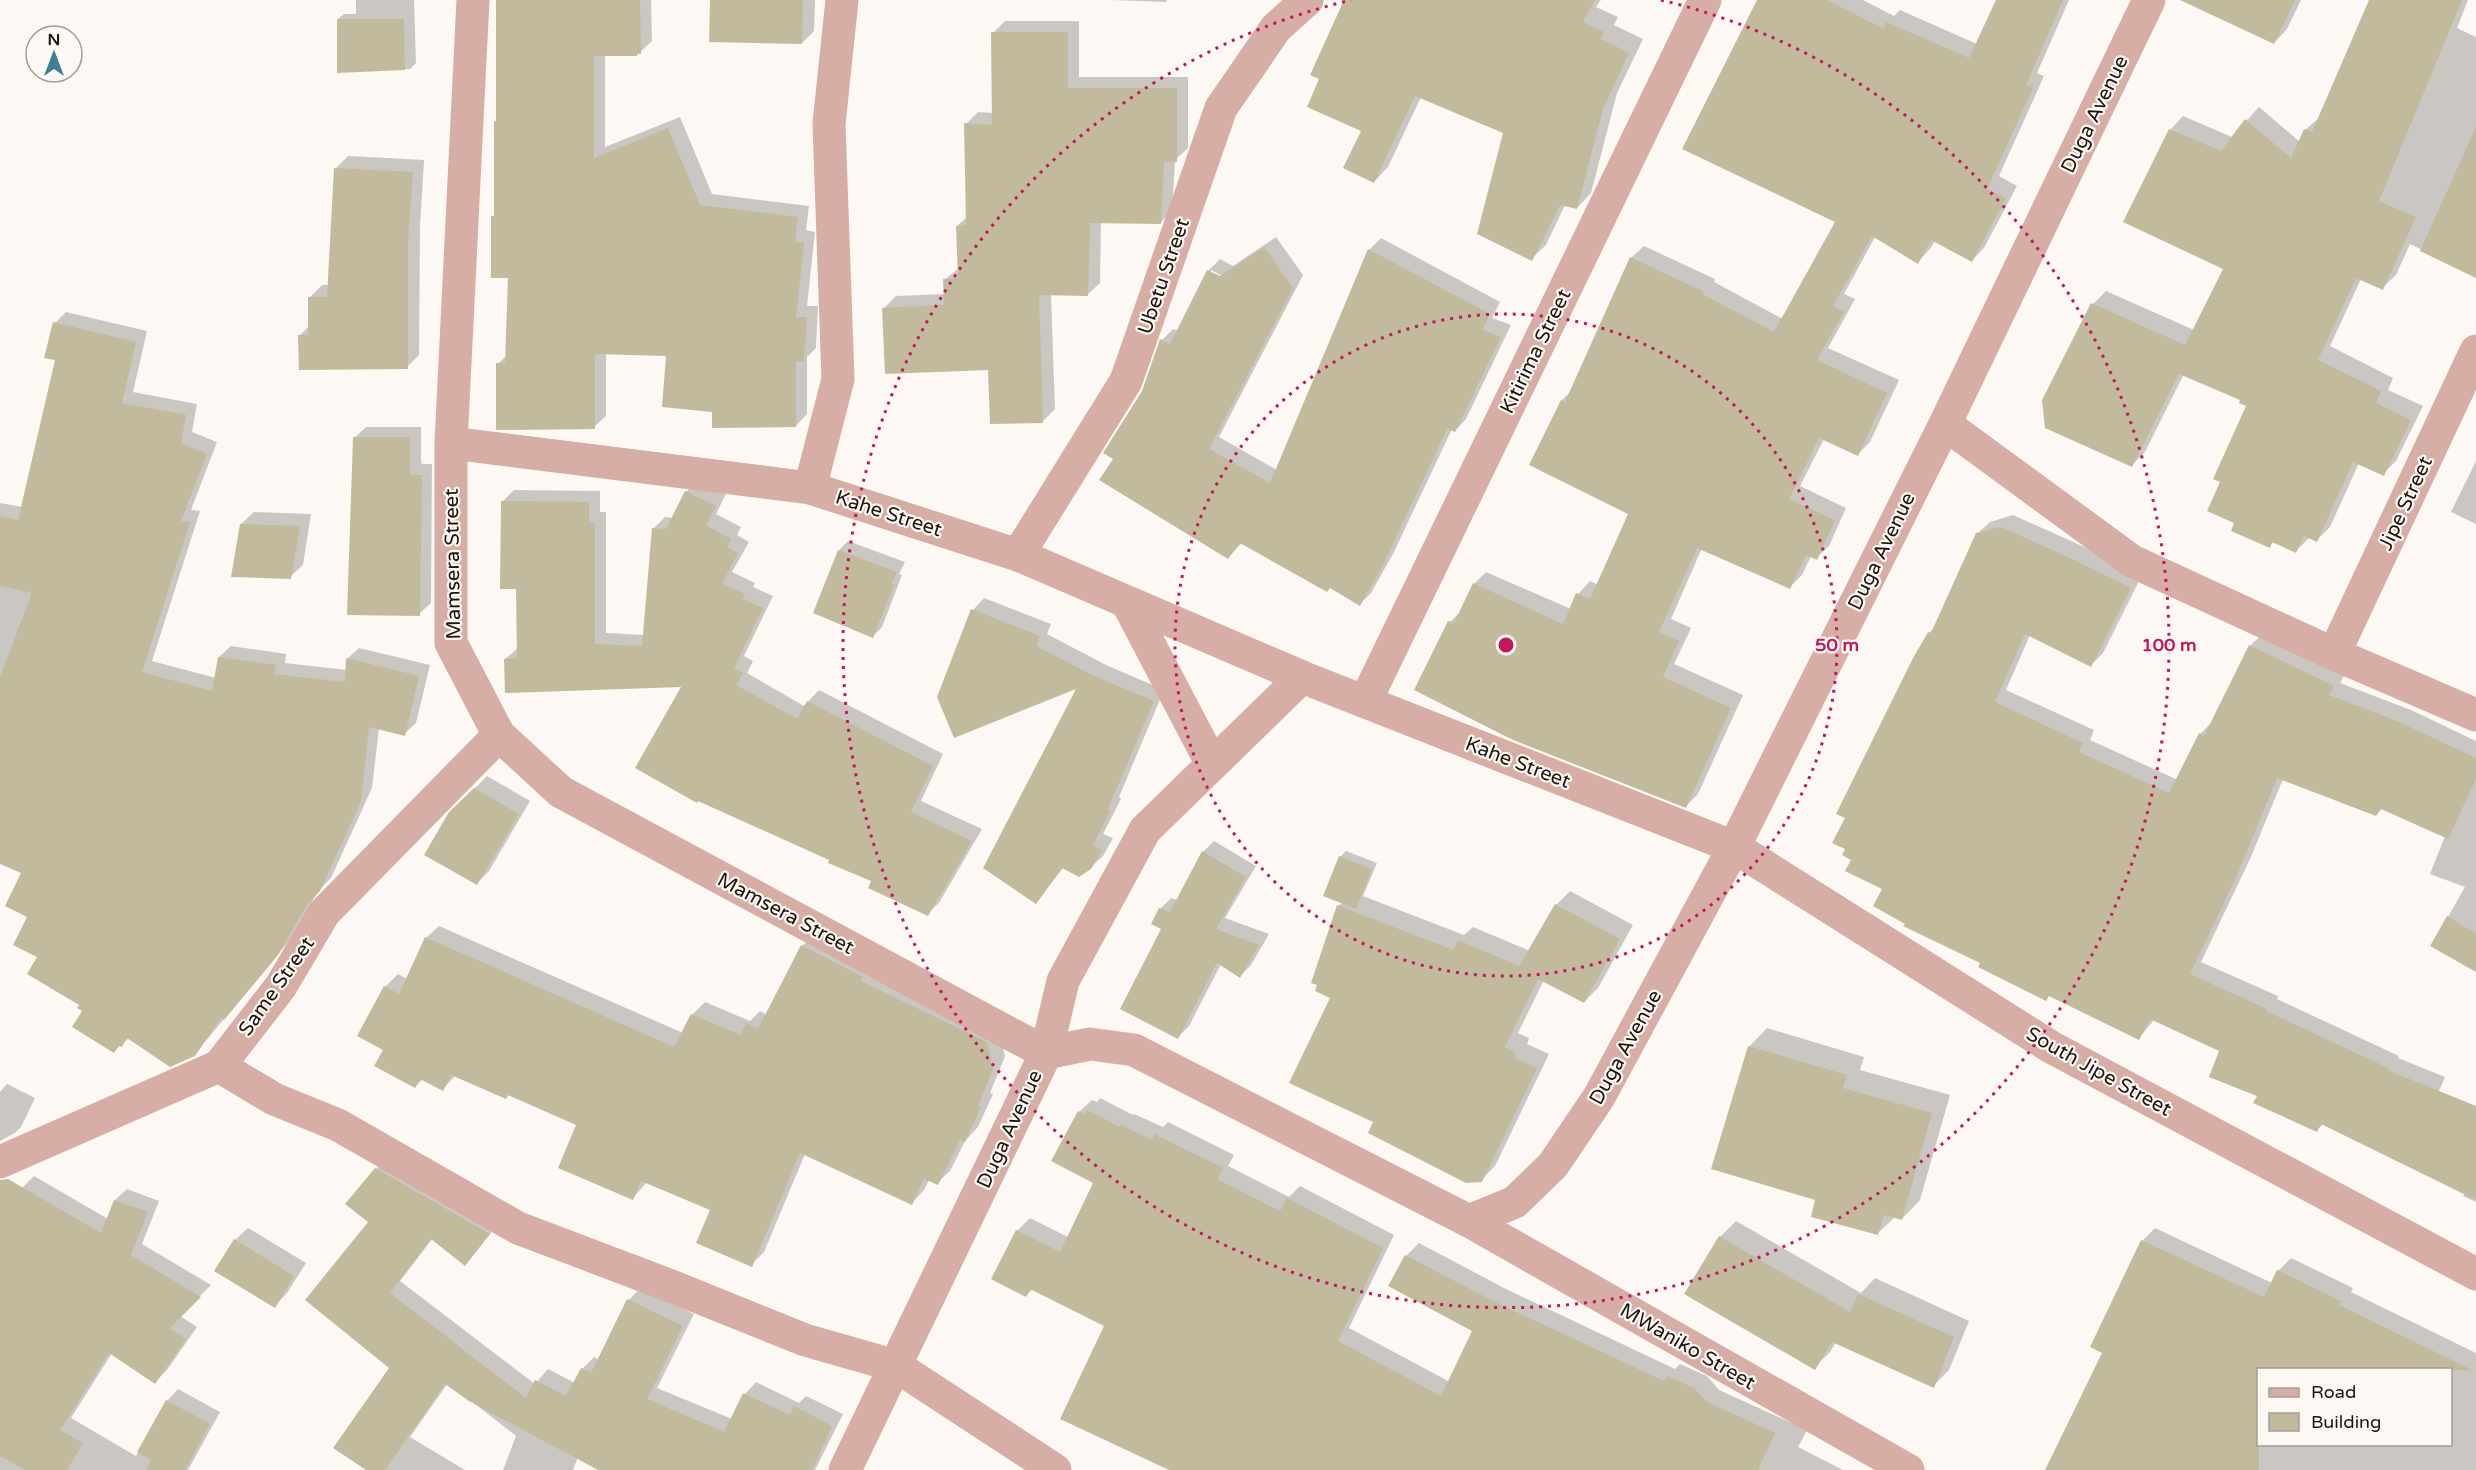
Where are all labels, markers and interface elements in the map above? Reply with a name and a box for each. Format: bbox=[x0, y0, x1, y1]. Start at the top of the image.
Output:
north arrow bbox=[24, 24, 84, 84]
text: N bbox=[48, 30, 60, 50]
street label: Duga Avenue bbox=[2056, 52, 2134, 177]
street label: Ubetu Street bbox=[1133, 215, 1195, 337]
street label: Kitirima Street bbox=[1495, 285, 1577, 418]
street label: Jipe Street bbox=[2374, 452, 2438, 554]
street label: Kahe Street bbox=[832, 485, 945, 543]
street label: Mamsera Street bbox=[440, 488, 466, 640]
street label: Duga Avenue bbox=[1843, 489, 1921, 614]
text: 50 m bbox=[1815, 634, 1859, 656]
text: 100 m bbox=[2141, 634, 2197, 656]
centre of rings bbox=[1496, 635, 1516, 655]
street label: Kahe Street bbox=[1462, 732, 1574, 794]
street label: Mamsera Street bbox=[713, 868, 858, 960]
street label: Same Street bbox=[234, 932, 320, 1041]
street label: Duga Avenue bbox=[1584, 986, 1667, 1109]
street label: South Jipe Street bbox=[2022, 1022, 2176, 1122]
street label: Duga Avenue bbox=[972, 1066, 1048, 1192]
street label: MWaniko Street bbox=[1616, 1298, 1760, 1396]
legend bbox=[2257, 1368, 2452, 1446]
text: Road bbox=[2311, 1381, 2356, 1403]
text: Building bbox=[2311, 1411, 2381, 1433]

